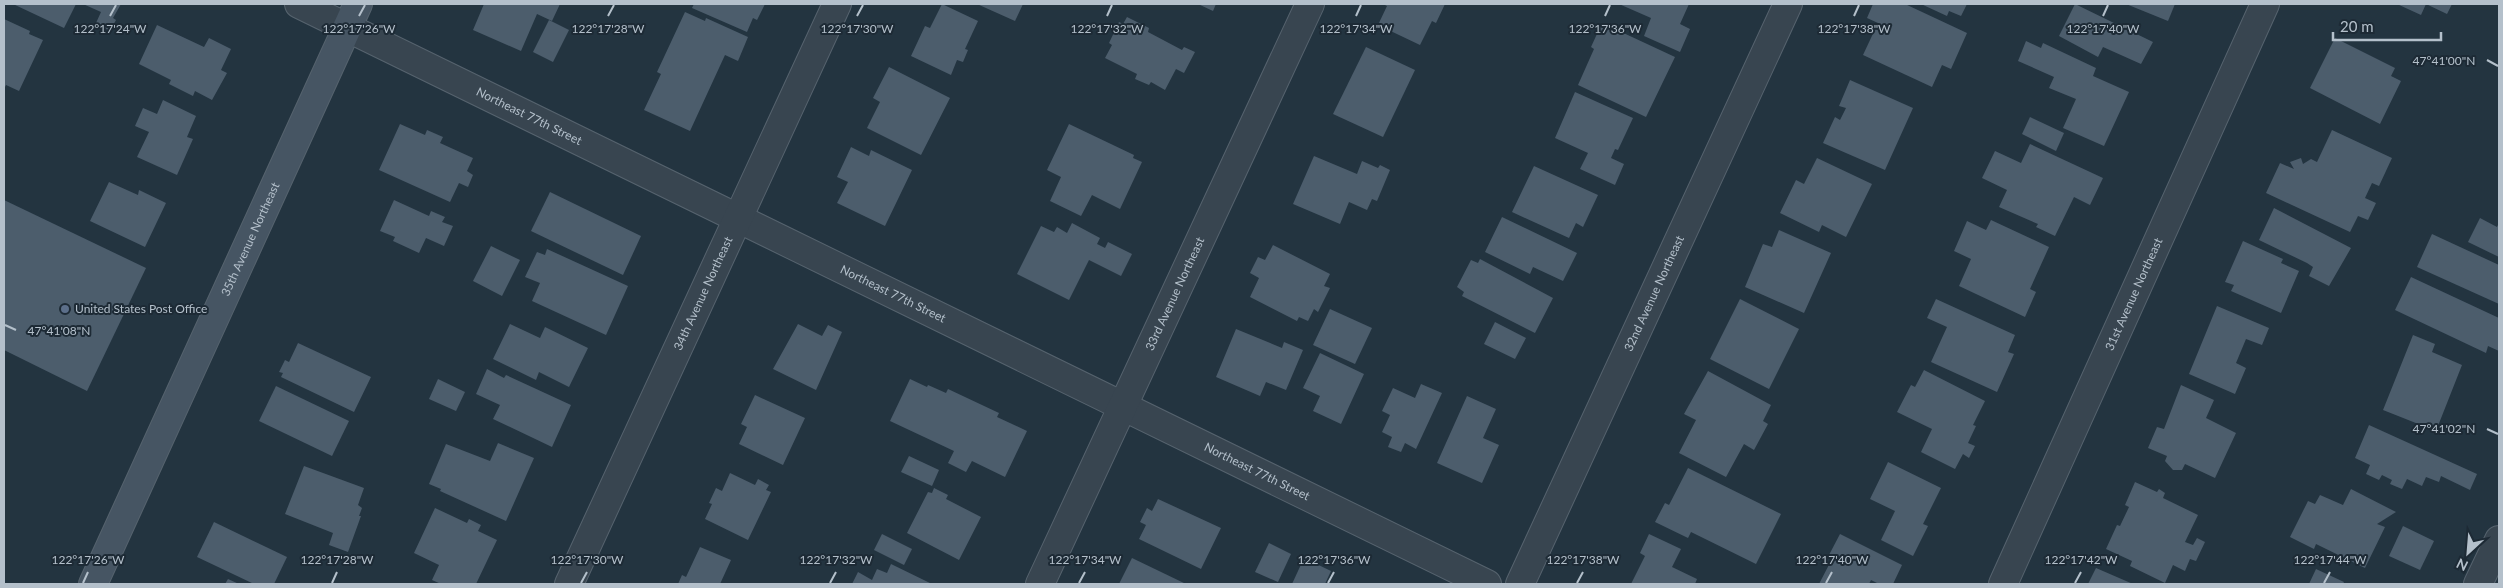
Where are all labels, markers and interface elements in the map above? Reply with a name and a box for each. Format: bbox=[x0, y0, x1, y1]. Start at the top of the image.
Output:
scale bar bbox=[2333, 10, 2440, 42]
text: 20 m bbox=[2340, 17, 2374, 35]
text: 122°17'24"W bbox=[73, 21, 147, 36]
text: 122°17'26"W bbox=[322, 21, 396, 36]
text: 122°17'28"W bbox=[571, 21, 645, 36]
text: 122°17'30"W bbox=[820, 21, 894, 36]
text: 122°17'32"W bbox=[1070, 21, 1144, 36]
text: 122°17'34"W bbox=[1319, 21, 1393, 36]
text: 122°17'36"W bbox=[1568, 21, 1642, 36]
text: 122°17'38"W bbox=[1817, 21, 1891, 36]
text: 122°17'40"W bbox=[2066, 21, 2140, 36]
text: 47°41'00"N bbox=[2413, 53, 2475, 68]
street label: Northeast 77th Street bbox=[474, 84, 585, 148]
street label: 35th Avenue Northeast bbox=[218, 179, 283, 298]
street label: 32nd Avenue Northeast bbox=[1621, 232, 1687, 354]
street label: 34th Avenue Northeast bbox=[670, 233, 736, 353]
street label: 33rd Avenue Northeast bbox=[1142, 234, 1208, 353]
street label: 31st Avenue Northeast bbox=[2102, 235, 2166, 353]
street label: Northeast 77th Street bbox=[838, 261, 949, 326]
place label: United States Post Office bbox=[75, 301, 207, 316]
marker: United States Post Office bbox=[59, 303, 71, 315]
text: 47°41'08"N bbox=[28, 323, 90, 338]
text: 47°41'02"N bbox=[2413, 421, 2475, 436]
street label: Northeast 77th Street bbox=[1202, 439, 1313, 504]
north arrow bbox=[2443, 528, 2493, 578]
text: 122°17'26"W bbox=[51, 552, 125, 567]
text: 122°17'28"W bbox=[300, 552, 374, 567]
text: 122°17'30"W bbox=[550, 552, 624, 567]
text: 122°17'32"W bbox=[799, 552, 873, 567]
text: 122°17'34"W bbox=[1048, 552, 1122, 567]
text: 122°17'36"W bbox=[1297, 552, 1371, 567]
text: 122°17'38"W bbox=[1546, 552, 1620, 567]
text: 122°17'40"W bbox=[1795, 552, 1869, 567]
text: 122°17'42"W bbox=[2044, 552, 2118, 567]
text: 122°17'44"W bbox=[2293, 552, 2367, 567]
text: N bbox=[2454, 555, 2471, 575]

